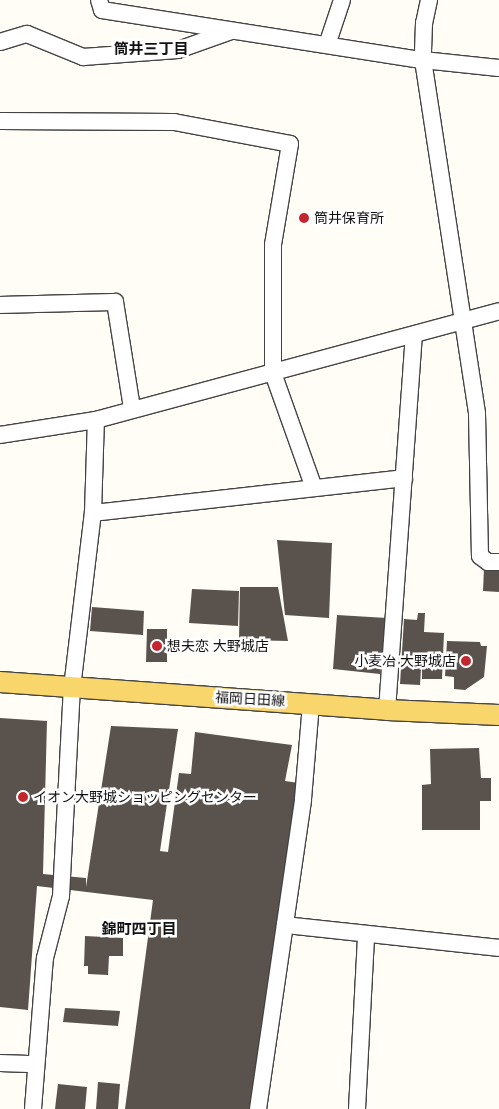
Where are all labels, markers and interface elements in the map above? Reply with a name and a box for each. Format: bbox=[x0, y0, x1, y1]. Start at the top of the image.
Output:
district label: 筒井三丁目 bbox=[114, 40, 188, 58]
place label: 筒井保育所 bbox=[314, 210, 384, 226]
marker: 筒井保育所 bbox=[298, 212, 310, 224]
place label: 想夫恋 大野城店 bbox=[167, 638, 269, 654]
marker: 想夫恋 大野城店 bbox=[151, 640, 163, 652]
place label: 小麦冶 大野城店 bbox=[354, 653, 456, 669]
marker: 小麦冶 大野城店 bbox=[460, 655, 472, 667]
street label: 福岡日田線 bbox=[215, 689, 285, 709]
place label: イオン大野城ショッピングセンター bbox=[33, 789, 257, 805]
marker: イオン大野城ショッピングセンター bbox=[17, 791, 29, 803]
district label: 錦町四丁目 bbox=[102, 920, 176, 938]

